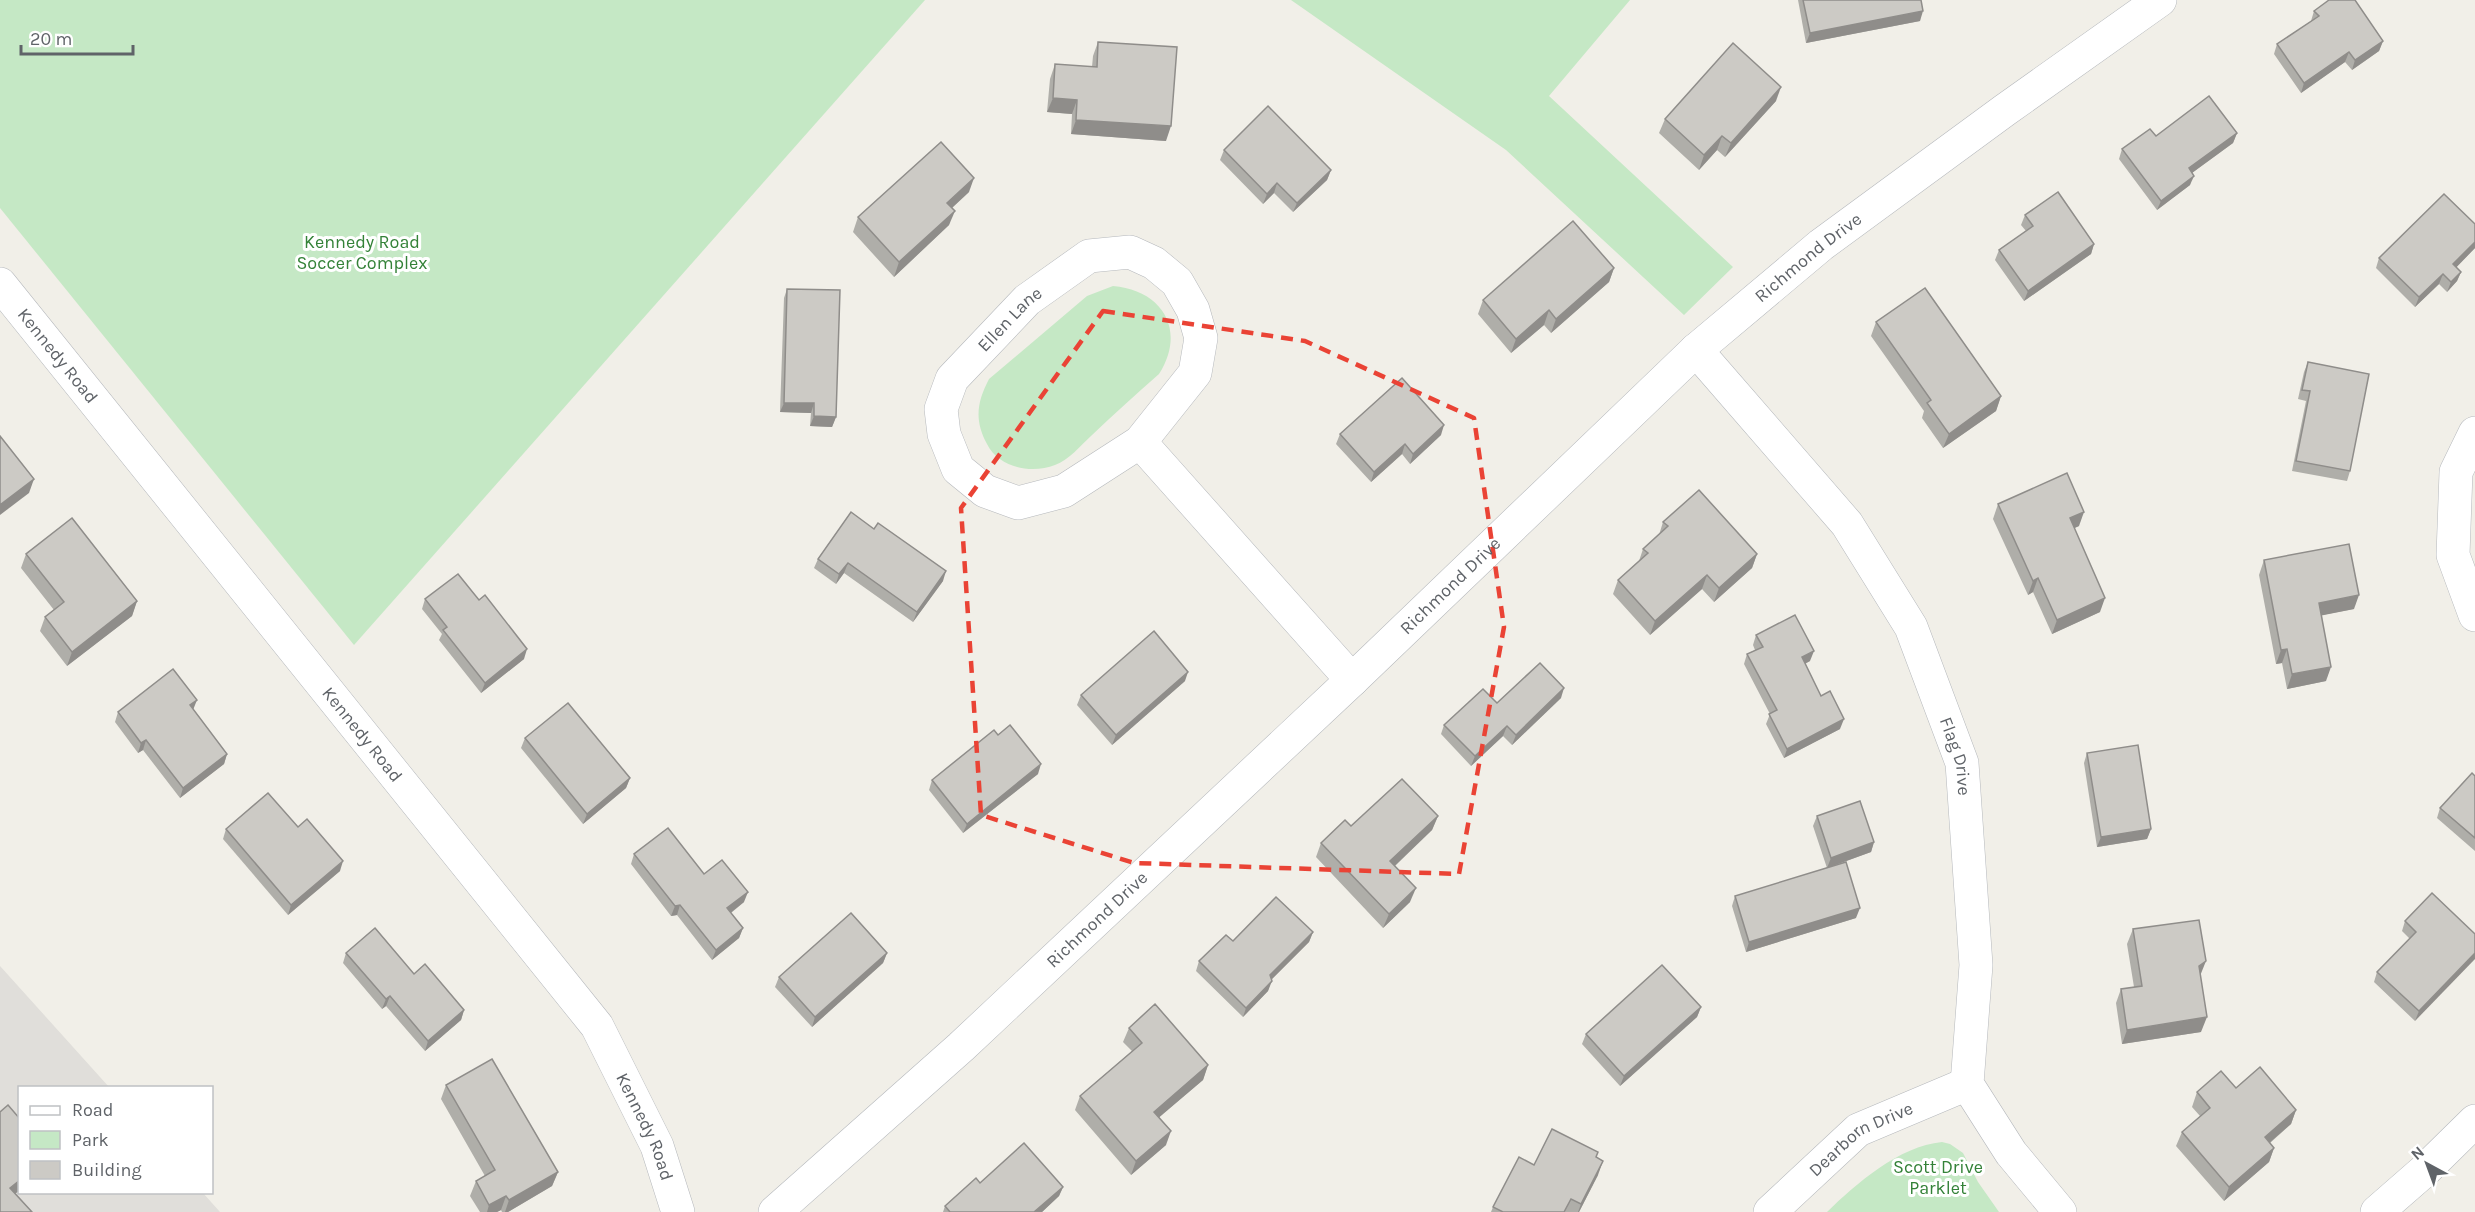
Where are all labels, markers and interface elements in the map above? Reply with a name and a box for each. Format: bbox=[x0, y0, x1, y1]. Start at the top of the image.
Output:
scale bar bbox=[21, 18, 134, 56]
text: 20 m bbox=[30, 28, 72, 50]
street label: Richmond Drive bbox=[1750, 208, 1866, 307]
park label: Kennedy Road Soccer Complex bbox=[296, 231, 428, 274]
street label: Ellen Lane bbox=[973, 282, 1046, 356]
street label: Kennedy Road bbox=[13, 304, 103, 408]
street label: Richmond Drive bbox=[1395, 532, 1505, 639]
street label: Kennedy Road bbox=[317, 682, 407, 786]
street label: Flag Drive bbox=[1935, 714, 1975, 796]
street label: Richmond Drive bbox=[1042, 867, 1152, 972]
street label: Kennedy Road bbox=[611, 1069, 678, 1183]
legend bbox=[18, 1086, 213, 1194]
street label: Dearborn Drive bbox=[1804, 1097, 1916, 1181]
text: Road bbox=[72, 1099, 113, 1121]
text: Park bbox=[72, 1129, 109, 1151]
north arrow bbox=[2397, 1134, 2457, 1194]
text: N bbox=[2407, 1142, 2428, 1164]
park label: Scott Drive Parklet bbox=[1893, 1156, 1983, 1199]
text: Building bbox=[72, 1159, 142, 1181]

